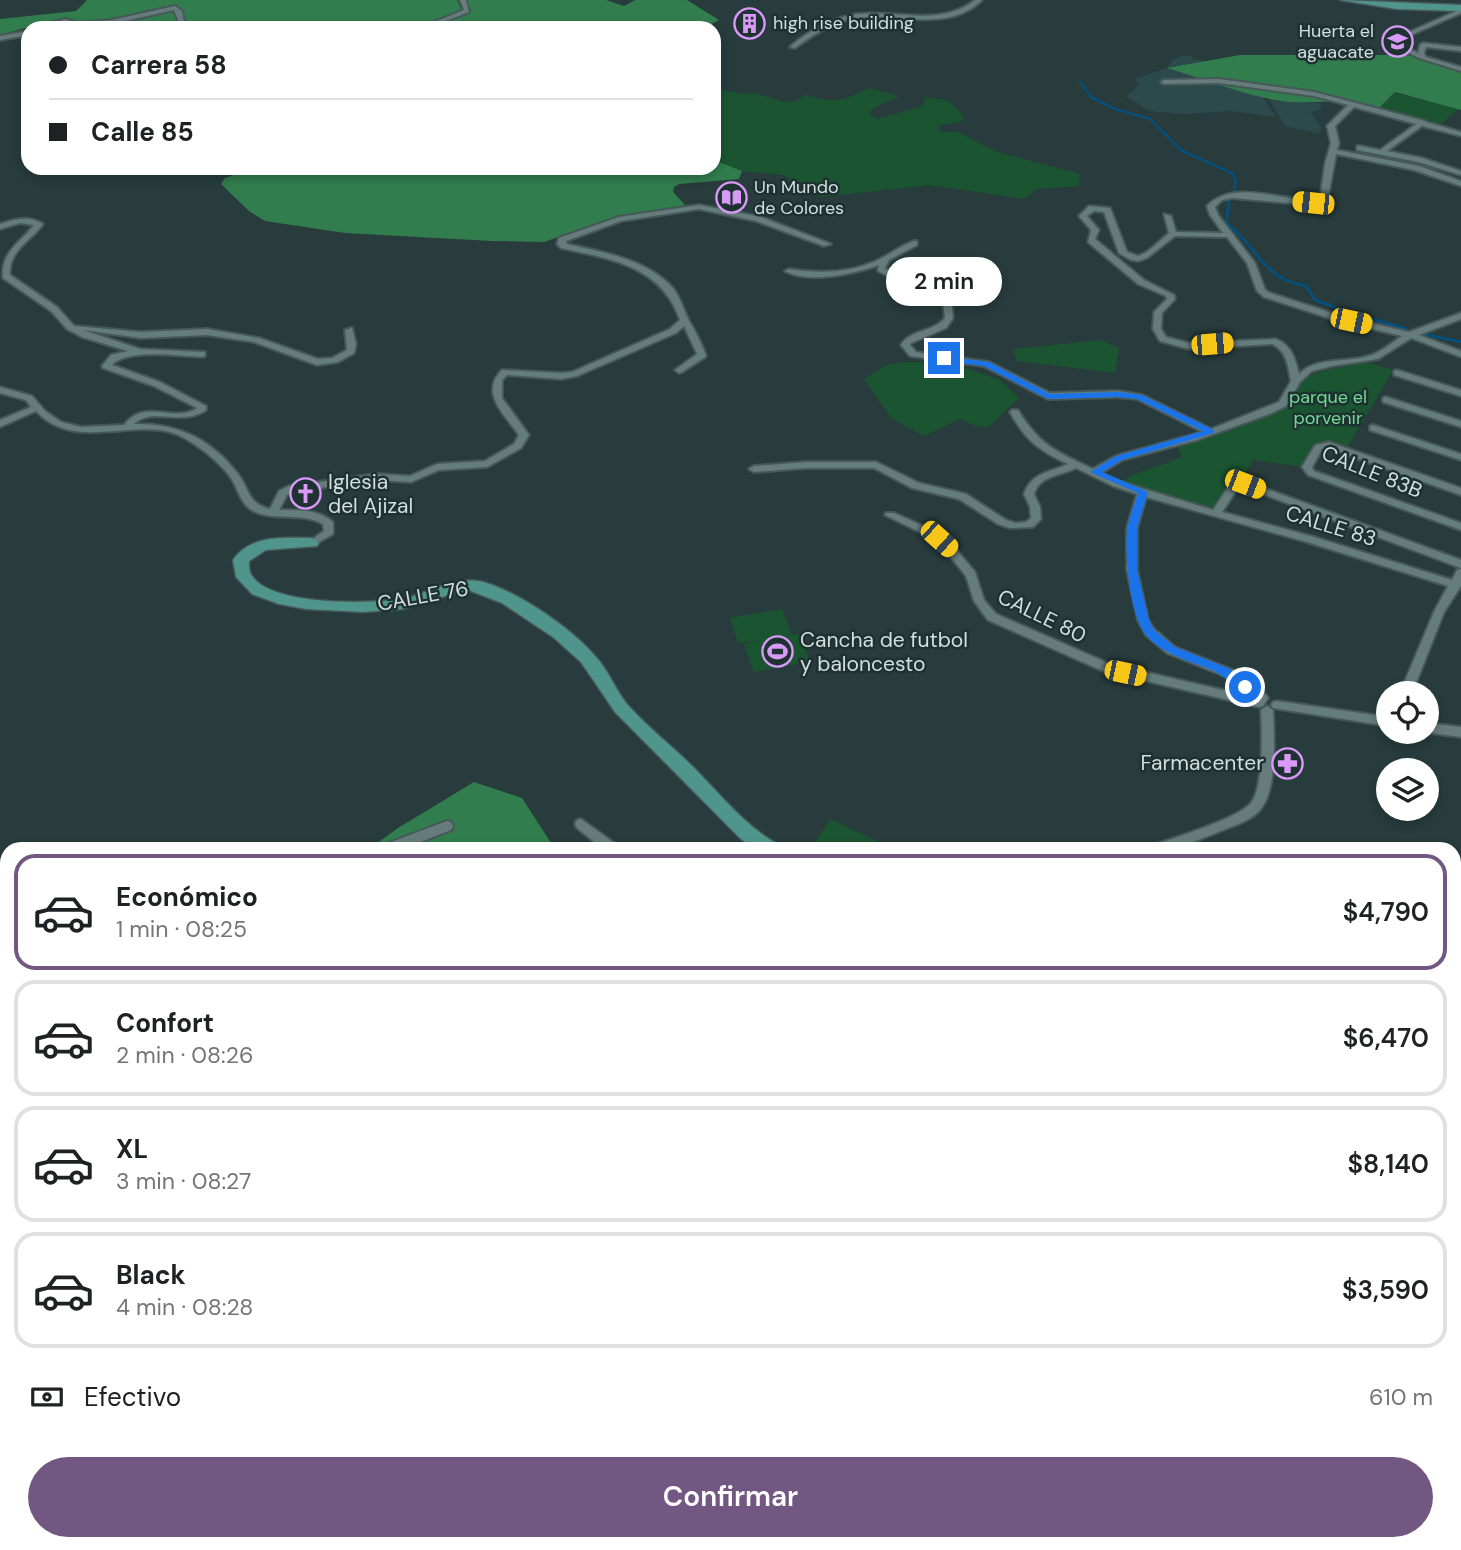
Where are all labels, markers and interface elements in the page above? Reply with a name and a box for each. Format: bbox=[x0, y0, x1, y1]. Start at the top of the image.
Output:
building icon: high rise building bbox=[733, 6, 767, 40]
place label: high rise building bbox=[773, 11, 914, 35]
place label: Huerta el aguacate bbox=[1297, 19, 1374, 64]
school or university icon: Huerta el aguacate bbox=[1380, 24, 1414, 58]
text: Carrera 58 bbox=[91, 48, 227, 82]
text: Calle 85 bbox=[91, 115, 194, 149]
place label: Un Mundo de Colores bbox=[754, 175, 844, 220]
library icon: Un Mundo de Colores bbox=[714, 180, 748, 214]
car bbox=[1292, 190, 1335, 216]
callout: 2 min bbox=[886, 256, 1002, 306]
text: 2 min bbox=[914, 266, 974, 296]
car bbox=[1329, 306, 1374, 336]
car bbox=[1191, 332, 1234, 356]
route end bbox=[928, 342, 960, 374]
park label: parque el porvenir bbox=[1289, 385, 1367, 430]
street label: CALLE 83B bbox=[1318, 439, 1426, 505]
car bbox=[1222, 467, 1269, 501]
place label: Iglesia del Ajizal bbox=[328, 468, 413, 520]
church icon: Iglesia del Ajizal bbox=[288, 477, 322, 511]
street label: CALLE 83 bbox=[1282, 499, 1380, 553]
car bbox=[917, 517, 962, 561]
street label: CALLE 76 bbox=[375, 574, 471, 618]
street label: CALLE 80 bbox=[993, 583, 1091, 649]
place label: Cancha de futbol y baloncesto bbox=[800, 626, 968, 678]
sports icon: Cancha de futbol y baloncesto bbox=[760, 635, 794, 669]
car bbox=[1103, 658, 1148, 688]
route start bbox=[1229, 671, 1261, 703]
map controls bbox=[1376, 681, 1439, 821]
button: locate bbox=[1376, 681, 1439, 744]
pharmacy icon: Farmacenter bbox=[1270, 746, 1304, 780]
place label: Farmacenter bbox=[1141, 749, 1264, 777]
button: layers bbox=[1376, 758, 1439, 821]
text: Económico bbox=[116, 880, 258, 914]
icon: car bbox=[32, 881, 95, 944]
text: $4,790 bbox=[1343, 895, 1429, 929]
text: 1 min · 08:25 bbox=[116, 914, 247, 944]
text: Confort bbox=[116, 1006, 214, 1040]
icon: car bbox=[32, 1007, 95, 1070]
text: $6,470 bbox=[1343, 1021, 1429, 1055]
text: 2 min · 08:26 bbox=[116, 1040, 253, 1070]
text: XL bbox=[116, 1132, 148, 1166]
icon: car bbox=[32, 1133, 95, 1196]
text: $8,140 bbox=[1348, 1147, 1429, 1181]
text: 3 min · 08:27 bbox=[116, 1166, 251, 1196]
text: Black bbox=[116, 1258, 186, 1292]
icon: car bbox=[32, 1259, 95, 1322]
text: $3,590 bbox=[1342, 1273, 1429, 1307]
text: 4 min · 08:28 bbox=[116, 1292, 253, 1322]
icon: cash bbox=[28, 1378, 66, 1416]
text: Efectivo bbox=[84, 1380, 181, 1414]
text: 610 m bbox=[1369, 1382, 1433, 1412]
button: Confirmar bbox=[28, 1457, 1433, 1537]

